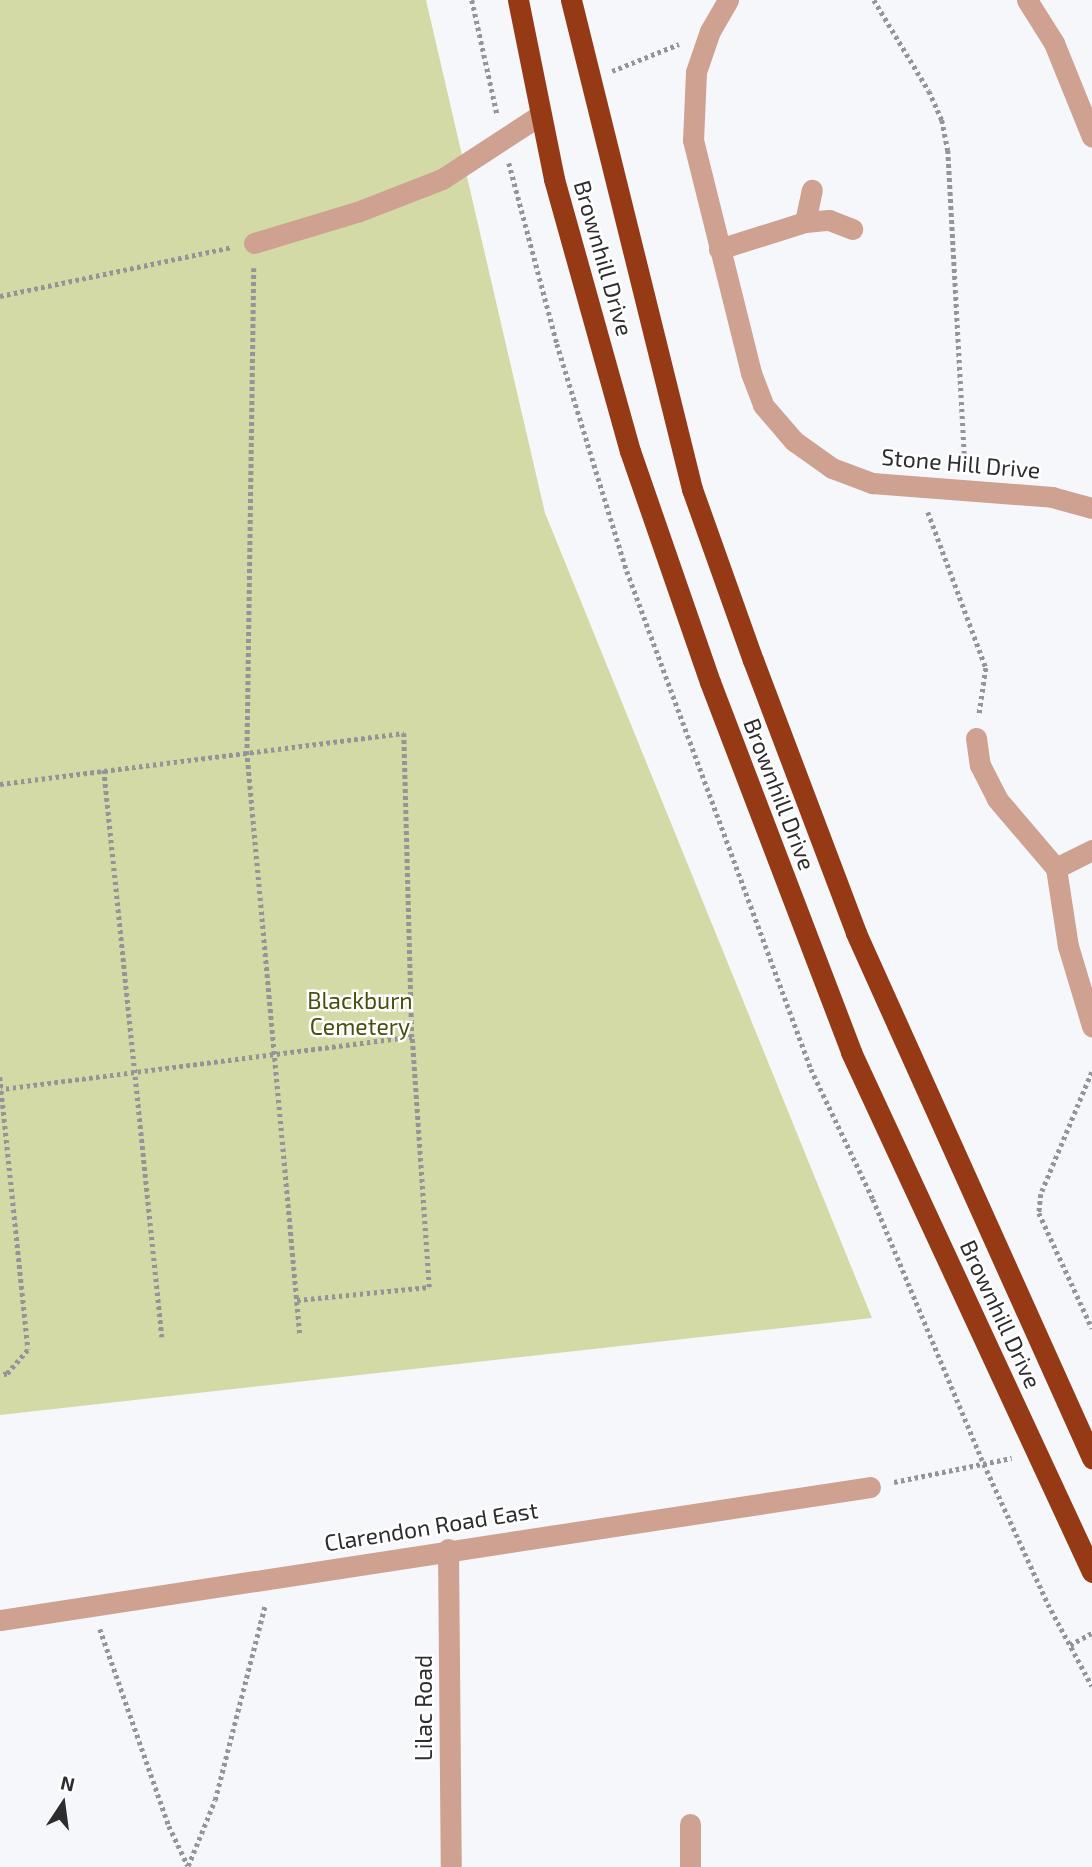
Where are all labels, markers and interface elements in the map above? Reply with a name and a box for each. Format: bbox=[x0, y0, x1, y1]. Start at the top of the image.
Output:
street label: Brownhill Drive bbox=[569, 177, 639, 339]
street label: Stone Hill Drive bbox=[880, 442, 1042, 484]
street label: Brownhill Drive bbox=[738, 714, 822, 874]
park label: Blackburn Cemetery bbox=[307, 986, 413, 1040]
street label: Brownhill Drive bbox=[954, 1235, 1048, 1393]
street label: Clarendon Road East bbox=[322, 1495, 540, 1557]
street label: Lilac Road bbox=[409, 1655, 437, 1761]
north arrow bbox=[28, 1769, 98, 1839]
text: N bbox=[59, 1770, 77, 1796]

